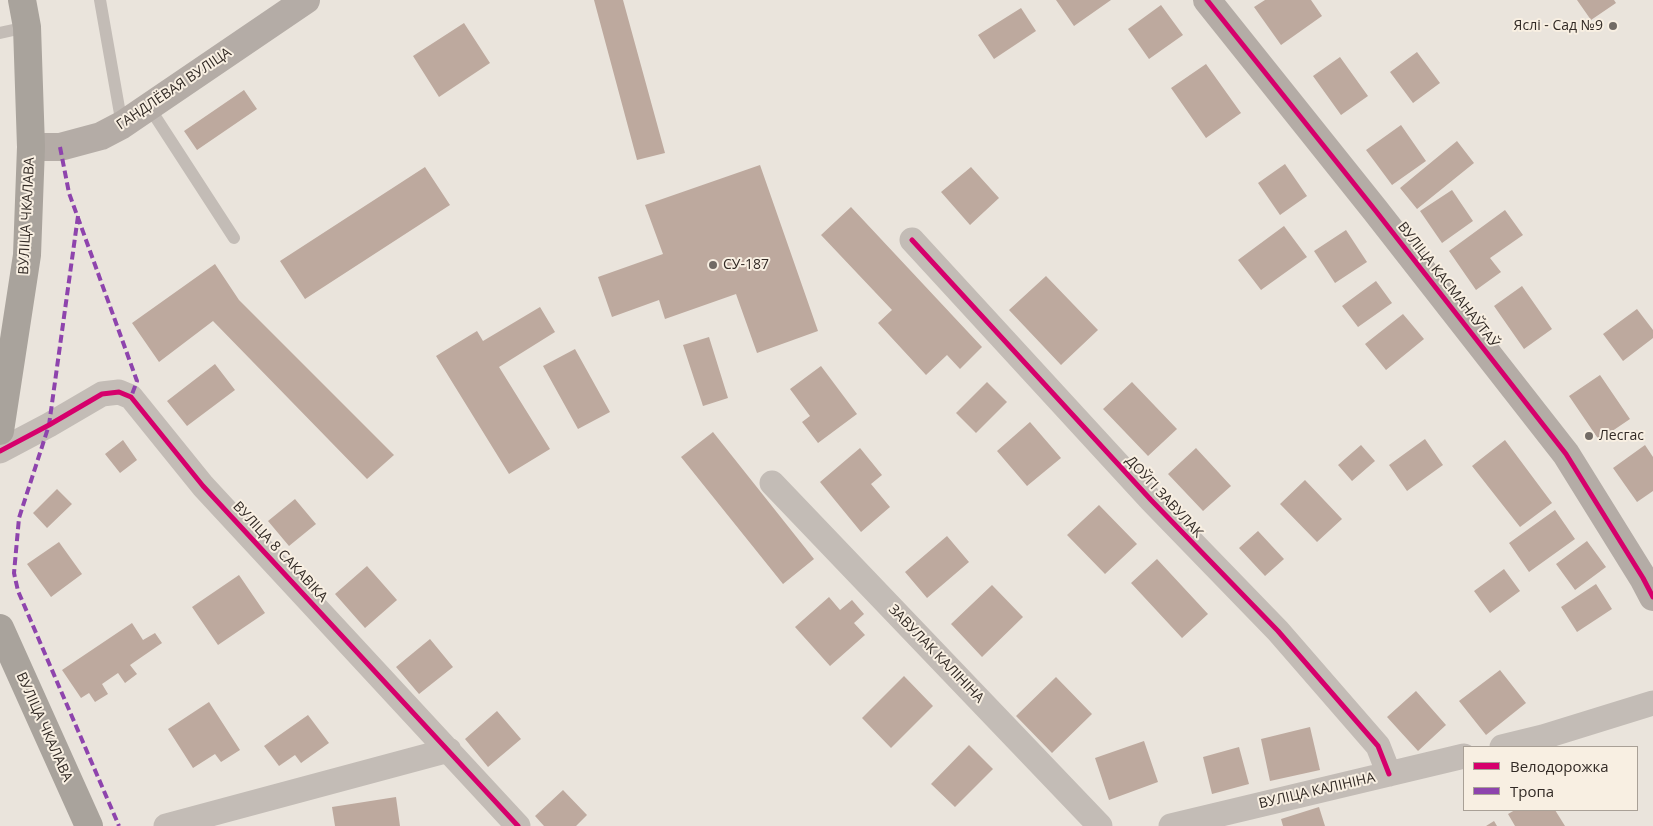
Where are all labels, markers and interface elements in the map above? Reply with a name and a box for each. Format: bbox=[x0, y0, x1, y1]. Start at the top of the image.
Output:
place label: Яслі - Сад №9 bbox=[1514, 18, 1603, 34]
marker: Яслі - Сад №9 bbox=[1607, 20, 1619, 32]
street label: ГАНДЛЁВАЯ ВУЛІЦА bbox=[113, 44, 235, 134]
street label: ВУЛІЦА ЧКАЛАВА bbox=[16, 157, 38, 275]
street label: ВУЛІЦА КАСМАНАЎТАЎ bbox=[1394, 219, 1502, 351]
place label: СУ-187 bbox=[723, 257, 769, 273]
marker: СУ-187 bbox=[707, 259, 719, 271]
place label: Лесгас bbox=[1599, 428, 1644, 444]
marker: Лесгас bbox=[1583, 430, 1595, 442]
street label: ДОЎГІ ЗАВУЛАК bbox=[1122, 453, 1206, 541]
street label: ВУЛІЦА 8 САКАВІКА bbox=[229, 498, 331, 606]
street label: ЗАВУЛАК КАЛІНІНА bbox=[885, 601, 987, 707]
street label: ВУЛІЦА ЧКАЛАВА bbox=[12, 670, 76, 784]
legend bbox=[1463, 746, 1638, 811]
text: Велодорожка bbox=[1510, 756, 1609, 776]
street label: ВУЛІЦА КАЛІНІНА bbox=[1257, 769, 1377, 813]
text: Тропа bbox=[1510, 781, 1554, 801]

